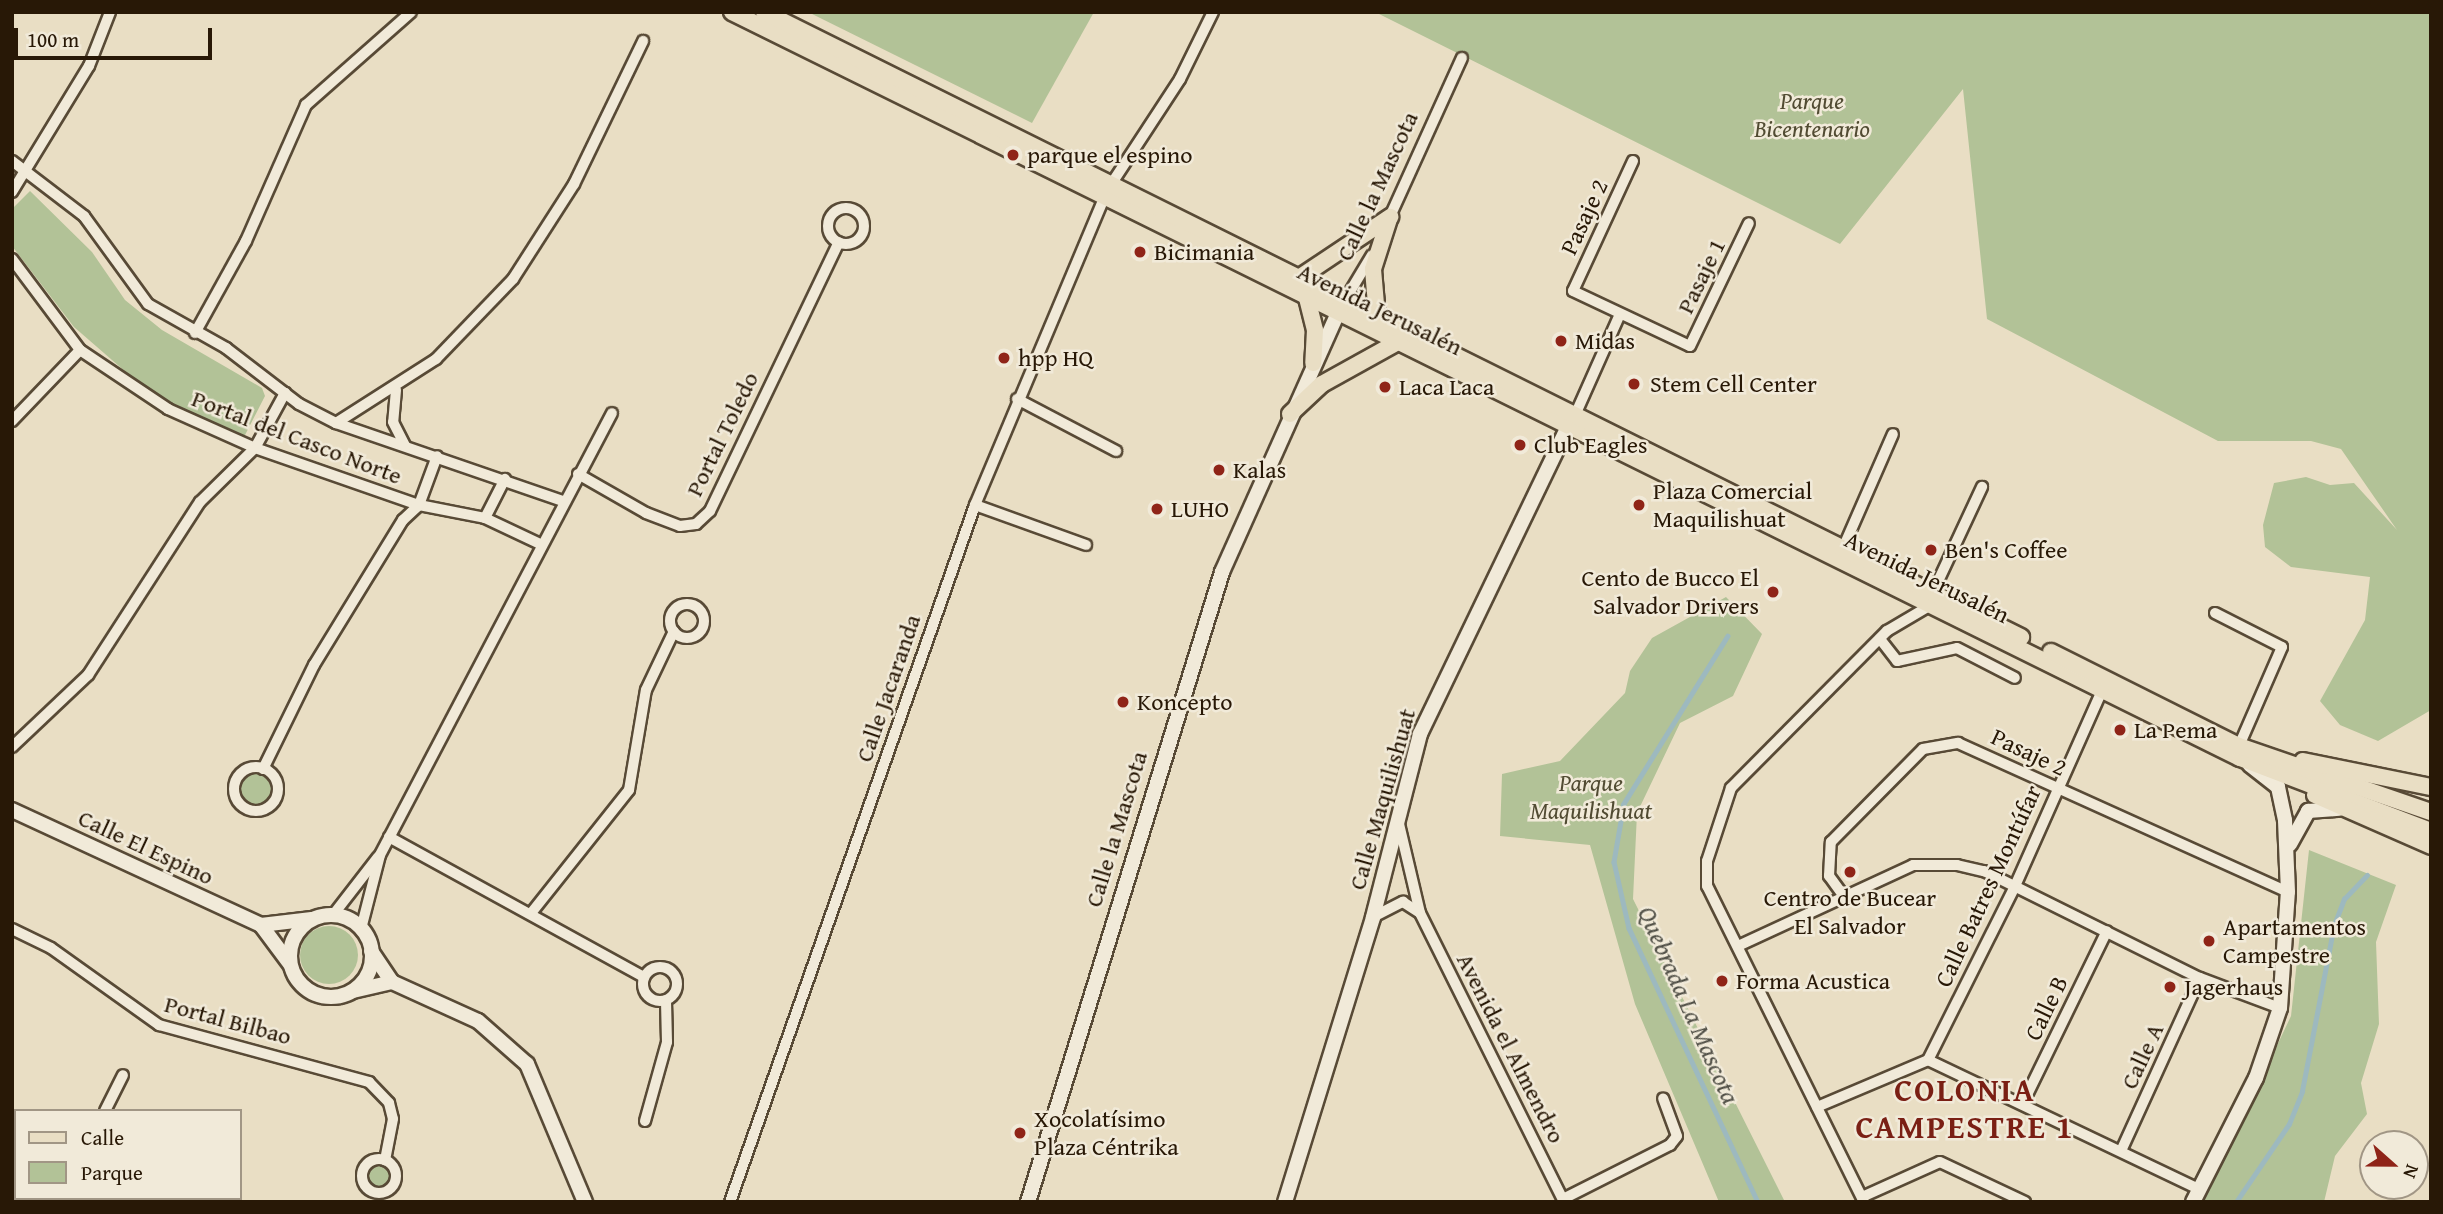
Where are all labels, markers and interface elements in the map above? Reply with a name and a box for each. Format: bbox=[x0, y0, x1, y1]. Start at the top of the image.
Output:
scale bar bbox=[18, 14, 215, 58]
text: 100 m bbox=[27, 24, 79, 55]
park label: Parque Bicentenario bbox=[1754, 87, 1870, 143]
street label: Calle la Mascota bbox=[1330, 107, 1424, 265]
place label: parque el espino bbox=[1027, 141, 1192, 169]
marker: parque el espino bbox=[1005, 147, 1021, 163]
street label: Pasaje 2 bbox=[1554, 175, 1614, 259]
street label: Pasaje 1 bbox=[1671, 234, 1731, 318]
place label: Bicimania bbox=[1154, 238, 1254, 266]
marker: Bicimania bbox=[1132, 244, 1148, 260]
street label: Avenida Jerusalén bbox=[1293, 257, 1467, 361]
place label: Midas bbox=[1575, 327, 1635, 355]
marker: Midas bbox=[1553, 333, 1569, 349]
place label: hpp HQ bbox=[1018, 344, 1093, 372]
marker: hpp HQ bbox=[996, 350, 1012, 366]
street label: Portal Toledo bbox=[680, 367, 764, 501]
place label: Stem Cell Center bbox=[1650, 370, 1817, 398]
place label: Laca Laca bbox=[1399, 373, 1494, 401]
marker: Stem Cell Center bbox=[1624, 374, 1644, 394]
marker: Laca Laca bbox=[1377, 379, 1393, 395]
street label: Portal del Casco Norte bbox=[188, 384, 406, 490]
place label: Club Eagles bbox=[1534, 431, 1647, 459]
marker: Club Eagles bbox=[1512, 437, 1528, 453]
place label: Kalas bbox=[1233, 456, 1286, 484]
marker: Kalas bbox=[1211, 462, 1227, 478]
place label: Plaza Comercial Maquilishuat bbox=[1653, 477, 1812, 533]
place label: LUHO bbox=[1171, 495, 1229, 523]
marker: Plaza Comercial Maquilishuat bbox=[1631, 497, 1647, 513]
marker: LUHO bbox=[1149, 501, 1165, 517]
street label: Avenida Jerusalén bbox=[1840, 525, 2014, 629]
place label: Ben's Coffee bbox=[1945, 536, 2068, 564]
marker: Ben's Coffee bbox=[1923, 542, 1939, 558]
place label: Cento de Bucco El Salvador Drivers bbox=[1582, 564, 1759, 620]
marker: Cento de Bucco El Salvador Drivers bbox=[1765, 584, 1781, 600]
street label: Calle Jacaranda bbox=[849, 611, 927, 765]
place label: Koncepto bbox=[1137, 688, 1232, 716]
marker: Koncepto bbox=[1115, 694, 1131, 710]
street label: Calle Maquilishuat bbox=[1342, 705, 1422, 893]
place label: La Pema bbox=[2134, 716, 2217, 744]
street label: Pasaje 2 bbox=[1987, 722, 2071, 782]
marker: La Pema bbox=[2112, 722, 2128, 738]
street label: Calle la Mascota bbox=[1079, 748, 1153, 910]
park label: Parque Maquilishuat bbox=[1530, 769, 1652, 825]
street label: Calle Batres Montúfar bbox=[1929, 781, 2047, 991]
street label: Calle El Espino bbox=[74, 803, 218, 891]
marker: Centro de Bucear El Salvador bbox=[1842, 864, 1858, 880]
place label: Centro de Bucear El Salvador bbox=[1764, 884, 1936, 940]
water label: Quebrada La Mascota bbox=[1631, 901, 1747, 1109]
place label: Apartamentos Campestre bbox=[2223, 913, 2366, 969]
marker: Apartamentos Campestre bbox=[2201, 933, 2217, 949]
street label: Avenida el Almendro bbox=[1451, 948, 1571, 1148]
place label: Forma Acustica bbox=[1736, 967, 1890, 995]
street label: Calle B bbox=[2018, 971, 2074, 1045]
marker: Forma Acustica bbox=[1714, 973, 1730, 989]
place label: Jagerhaus bbox=[2184, 973, 2283, 1001]
marker: Jagerhaus bbox=[2162, 979, 2178, 995]
street label: Portal Bilbao bbox=[162, 989, 294, 1051]
street label: Calle A bbox=[2114, 1019, 2170, 1093]
district label: COLONIA CAMPESTRE 1 bbox=[1857, 1072, 2073, 1147]
place label: Xocolatísimo Plaza Céntrika bbox=[1034, 1105, 1179, 1161]
legend bbox=[14, 1109, 242, 1200]
text: Calle bbox=[81, 1122, 124, 1153]
marker: Xocolatísimo Plaza Céntrika bbox=[1012, 1125, 1028, 1141]
north arrow bbox=[2359, 1130, 2429, 1200]
text: Parque bbox=[81, 1157, 143, 1188]
text: N bbox=[2396, 1161, 2427, 1183]

